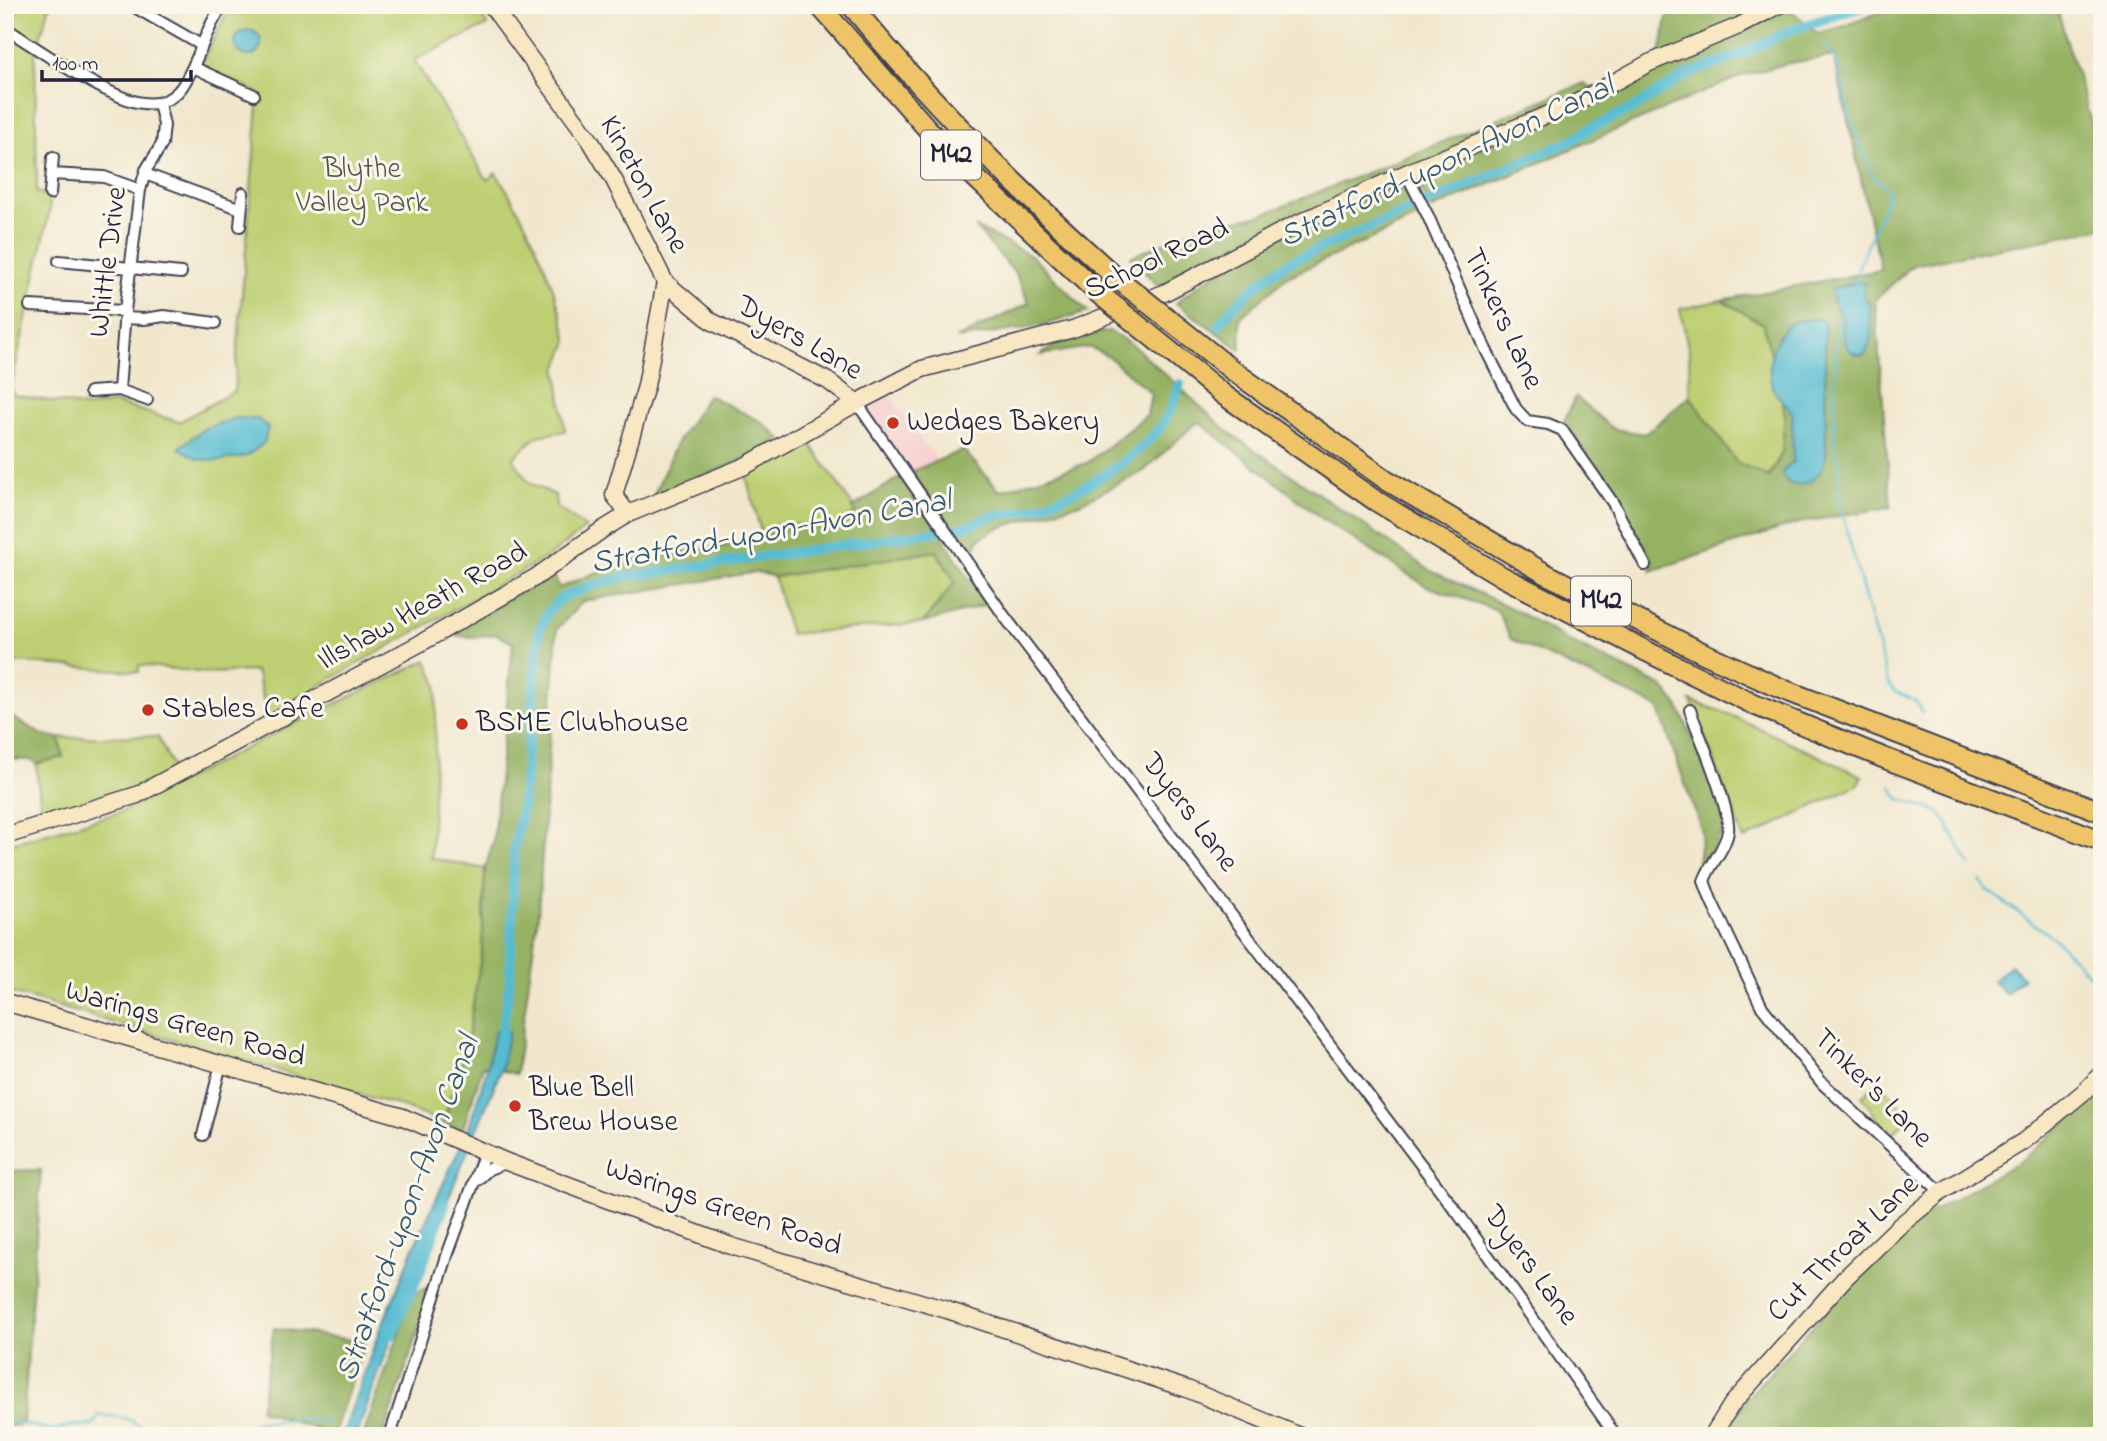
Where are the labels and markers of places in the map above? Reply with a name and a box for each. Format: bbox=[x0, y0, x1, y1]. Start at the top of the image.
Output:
place label: Wedges Bakery bbox=[907, 401, 1099, 445]
marker: Wedges Bakery bbox=[885, 415, 901, 431]
place label: Stables Cafe bbox=[162, 688, 324, 732]
marker: Stables Cafe bbox=[140, 702, 156, 718]
place label: BSME Clubhouse bbox=[475, 702, 689, 746]
marker: BSME Clubhouse bbox=[454, 716, 470, 732]
place label: Blue Bell Brew House bbox=[528, 1067, 678, 1145]
marker: Blue Bell Brew House bbox=[507, 1098, 523, 1114]

